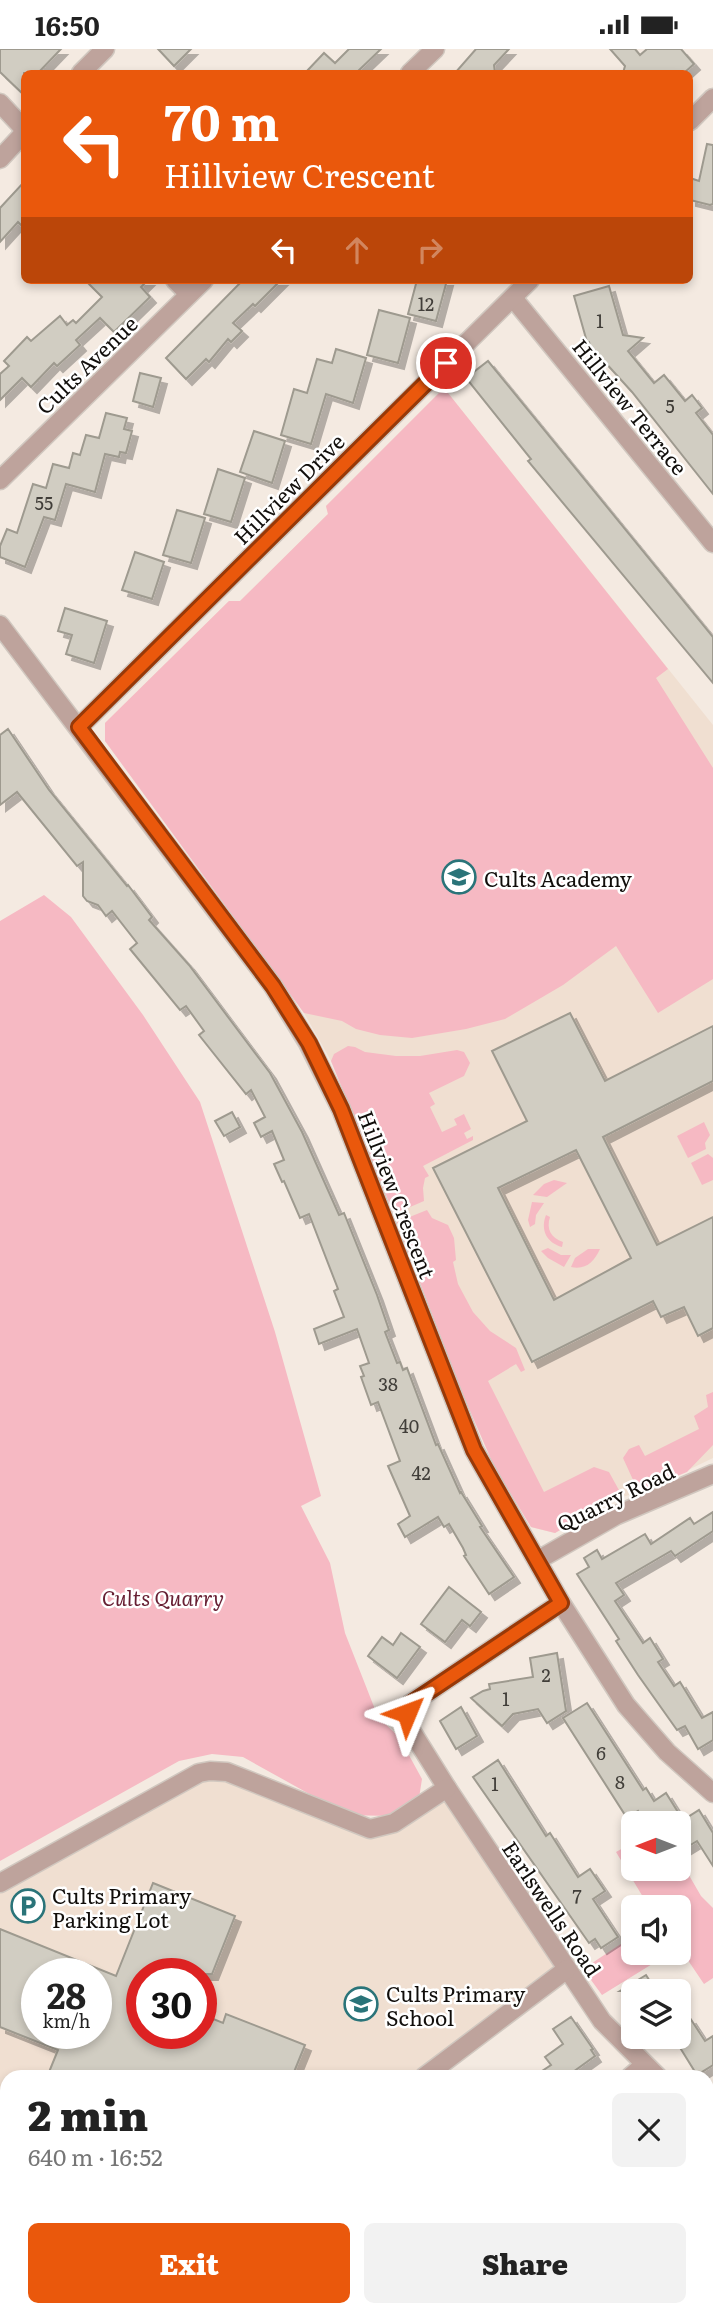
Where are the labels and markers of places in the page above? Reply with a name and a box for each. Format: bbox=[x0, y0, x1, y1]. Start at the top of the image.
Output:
pin bbox=[416, 333, 476, 393]
school or university icon: Cults Academy bbox=[440, 858, 478, 896]
place label: Cults Academy bbox=[484, 862, 633, 893]
place label: Cults Primary Parking Lot bbox=[52, 1879, 192, 1934]
parking icon: Cults Primary Parking Lot bbox=[9, 1887, 47, 1925]
place label: Cults Primary School bbox=[386, 1977, 526, 2032]
school or university icon: Cults Primary School bbox=[342, 1985, 380, 2023]

